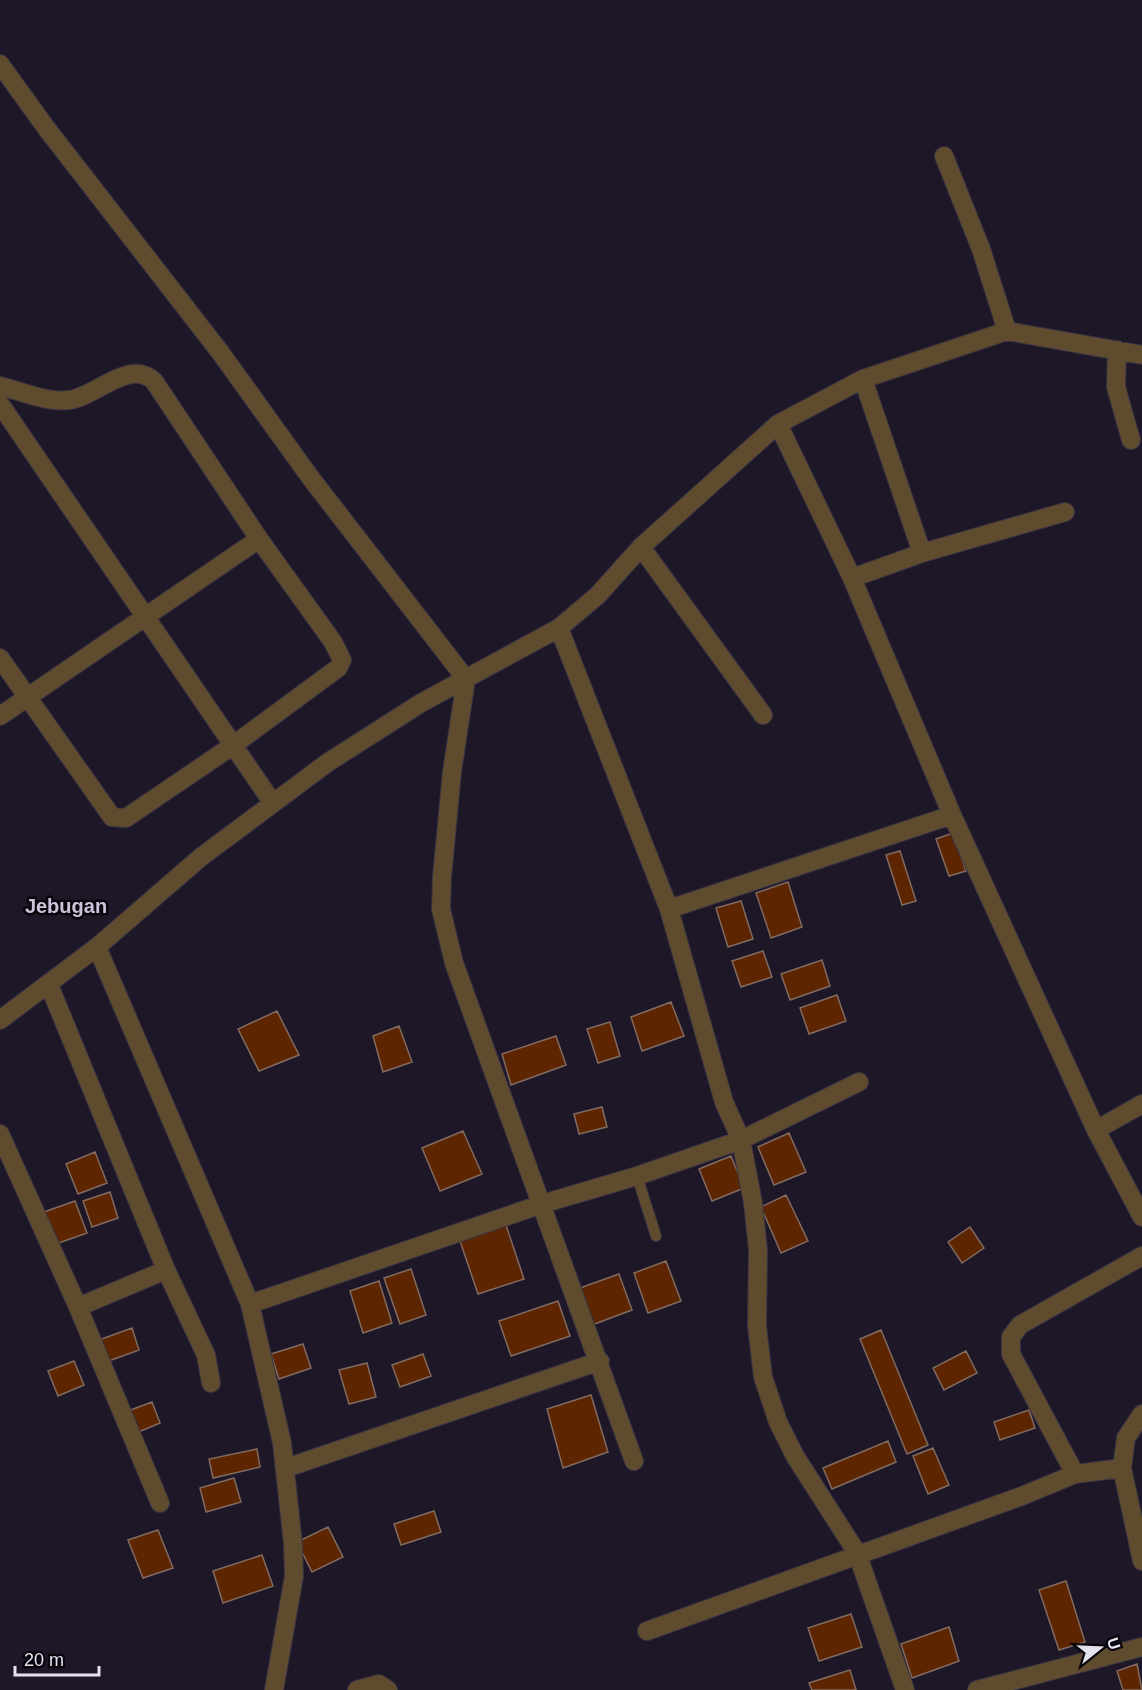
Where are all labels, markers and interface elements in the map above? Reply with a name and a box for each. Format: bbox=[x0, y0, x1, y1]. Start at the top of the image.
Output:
district label: Jebugan bbox=[25, 895, 107, 917]
north arrow bbox=[1070, 1618, 1130, 1678]
text: U bbox=[1104, 1635, 1124, 1652]
scale bar bbox=[15, 1639, 99, 1677]
text: 20 m bbox=[24, 1650, 64, 1670]

